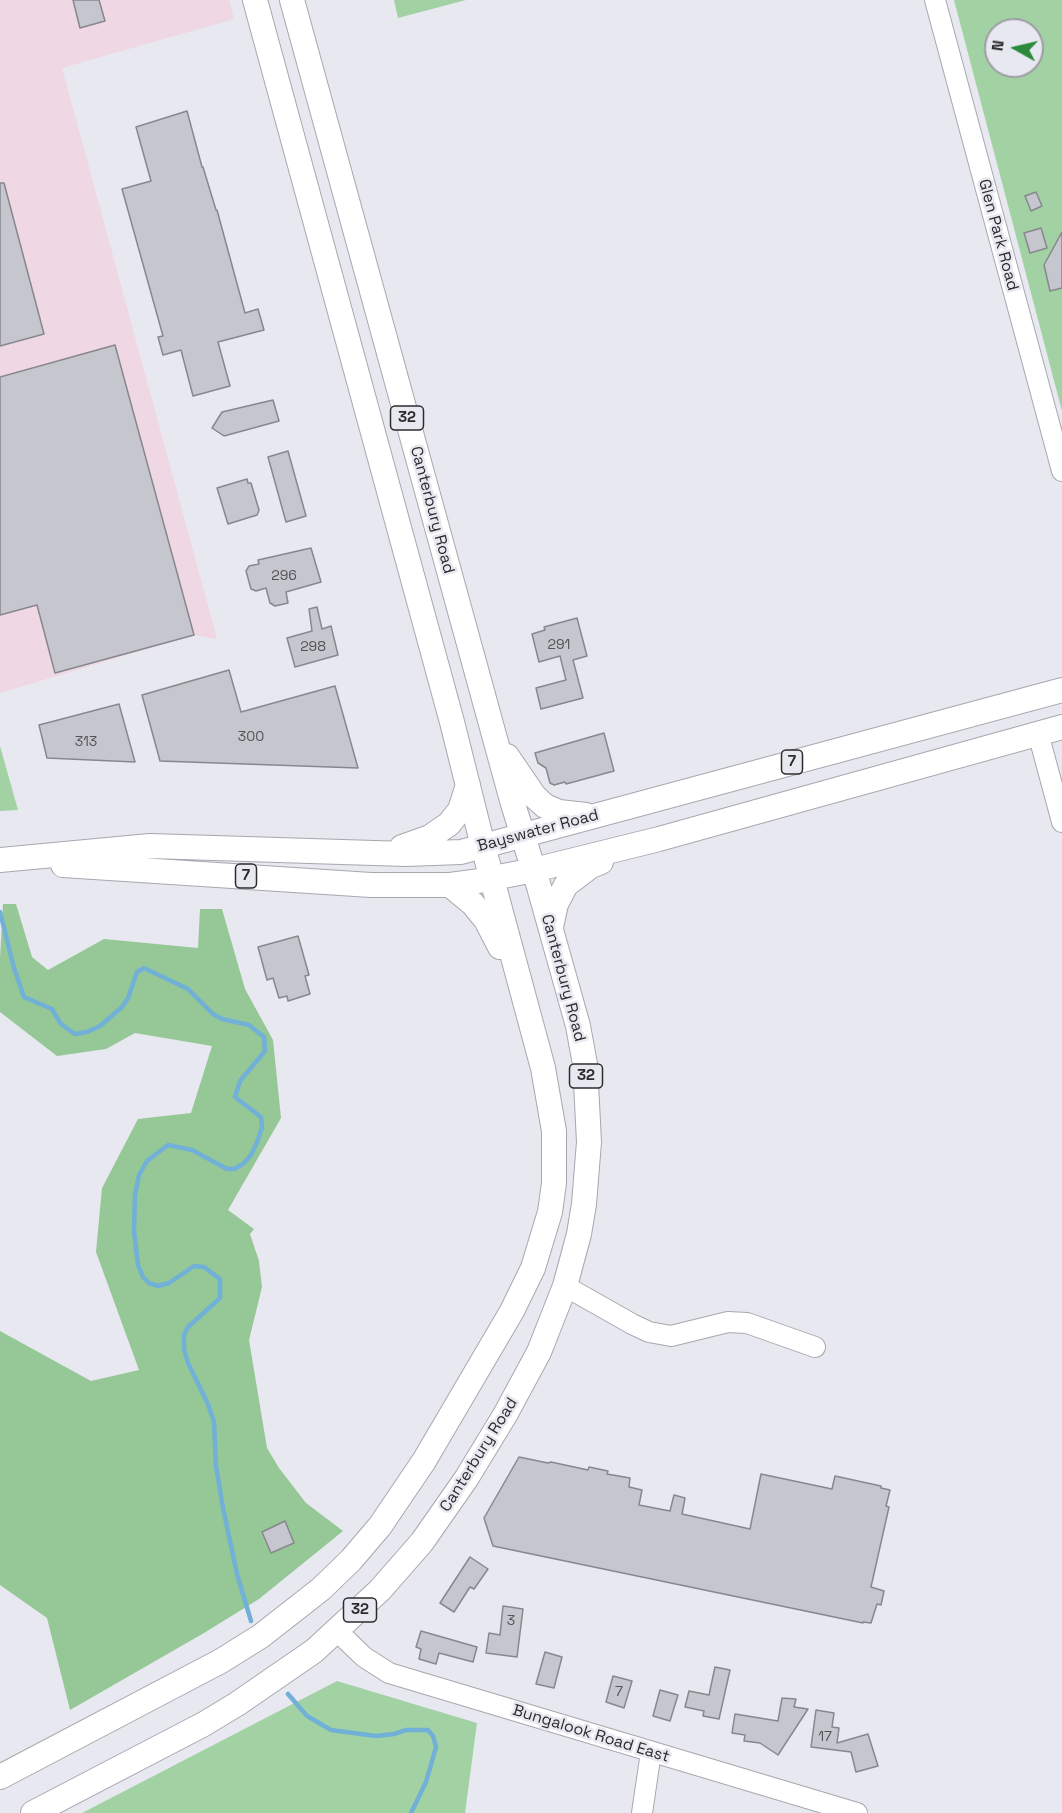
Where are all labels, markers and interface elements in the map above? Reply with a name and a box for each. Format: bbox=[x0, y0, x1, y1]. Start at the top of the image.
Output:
north arrow bbox=[984, 18, 1044, 78]
text: N bbox=[987, 39, 1009, 52]
street label: Glen Park Road bbox=[974, 177, 1022, 293]
road number: 32 bbox=[390, 406, 424, 430]
street label: Canterbury Road bbox=[406, 444, 458, 576]
house number: 296 bbox=[271, 568, 297, 584]
house number: 291 bbox=[548, 637, 570, 653]
house number: 298 bbox=[300, 639, 326, 655]
house number: 300 bbox=[238, 729, 264, 745]
house number: 313 bbox=[75, 734, 97, 750]
road number: 7 bbox=[782, 750, 802, 774]
street label: Bayswater Road bbox=[475, 806, 601, 856]
road number: 7 bbox=[236, 864, 256, 888]
street label: Canterbury Road bbox=[537, 912, 589, 1044]
road number: 32 bbox=[570, 1064, 602, 1088]
street label: Canterbury Road bbox=[436, 1394, 522, 1516]
road number: 32 bbox=[344, 1598, 376, 1622]
house number: 3 bbox=[507, 1613, 515, 1629]
house number: 7 bbox=[615, 1684, 623, 1700]
street label: Bungalook Road East bbox=[510, 1701, 672, 1767]
house number: 17 bbox=[818, 1729, 832, 1745]

